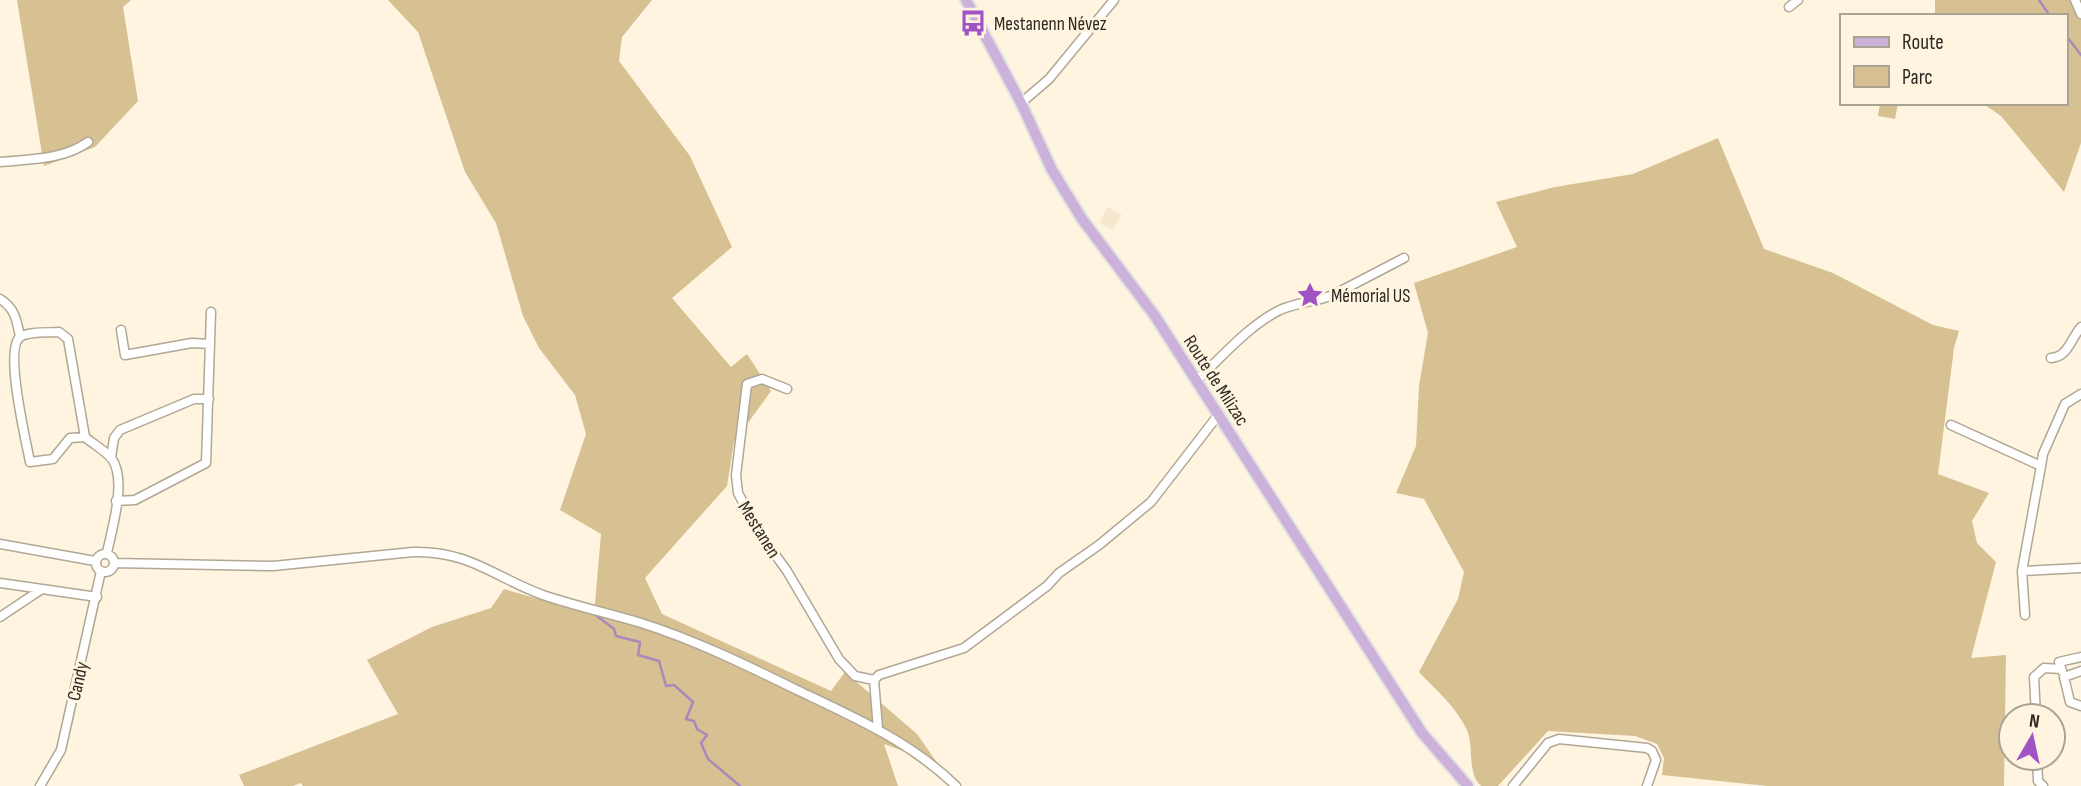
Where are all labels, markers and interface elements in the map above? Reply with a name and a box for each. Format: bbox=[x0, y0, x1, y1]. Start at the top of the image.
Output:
bus stop icon: Mestanenn Névez bbox=[958, 8, 988, 38]
place label: Mestanenn Névez bbox=[994, 13, 1107, 36]
legend bbox=[1840, 14, 2067, 105]
text: Route bbox=[1902, 30, 1944, 55]
text: Parc bbox=[1902, 65, 1933, 90]
place icon: Mémorial US bbox=[1295, 280, 1325, 310]
place label: Mémorial US bbox=[1331, 285, 1410, 308]
street label: Route de Milizac bbox=[1178, 331, 1254, 430]
street label: Mestanen bbox=[732, 497, 785, 562]
street label: Candy bbox=[63, 659, 94, 703]
north arrow bbox=[1997, 702, 2067, 772]
text: N bbox=[2028, 710, 2041, 734]

